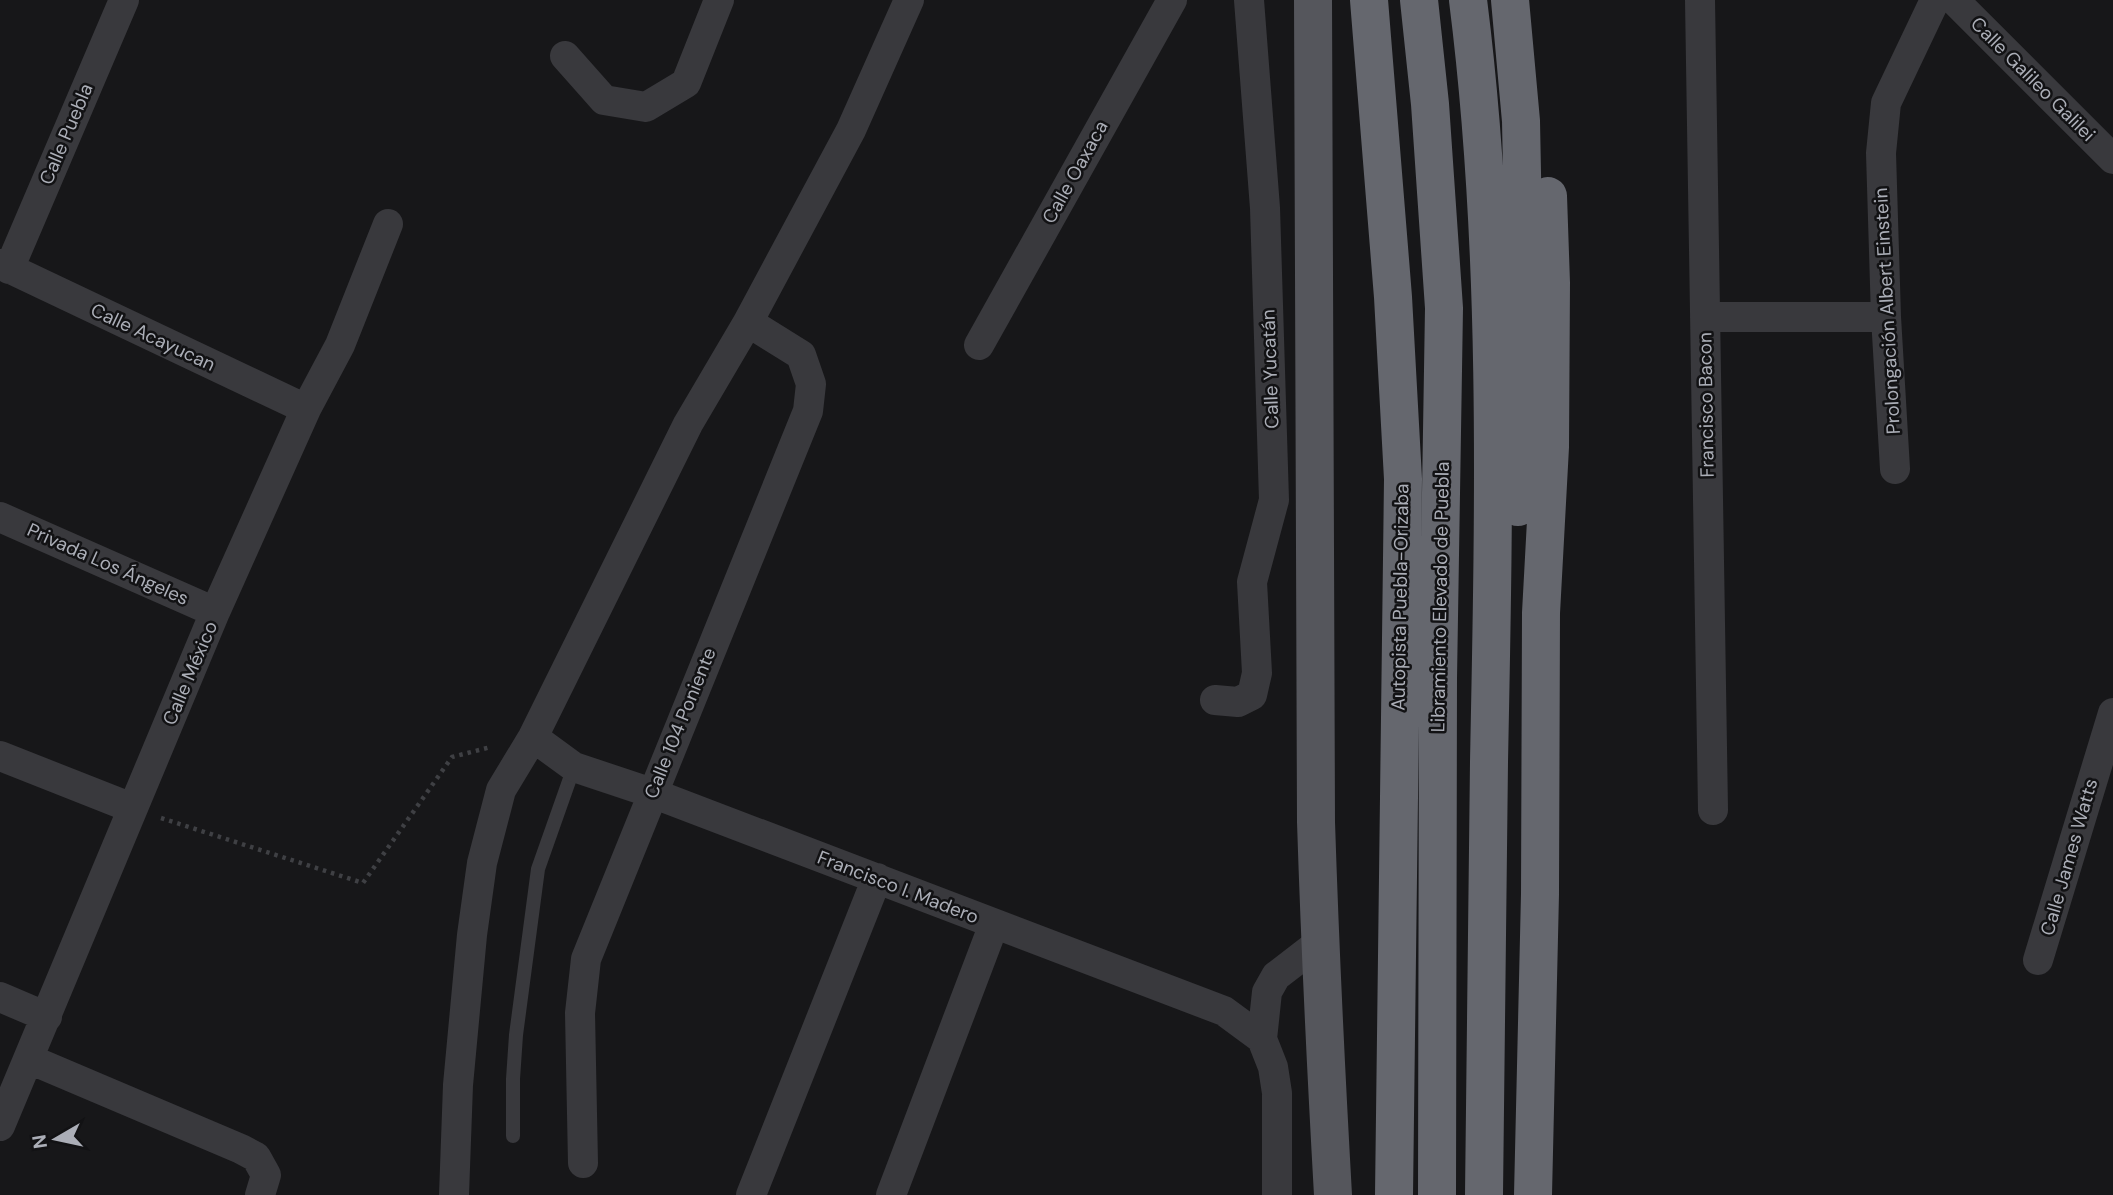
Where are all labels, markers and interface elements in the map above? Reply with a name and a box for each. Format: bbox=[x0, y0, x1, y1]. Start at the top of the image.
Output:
street label: Calle Galileo Galilei bbox=[1965, 11, 2101, 147]
street label: Calle Puebla bbox=[34, 80, 98, 188]
street label: Calle Oaxaca bbox=[1036, 116, 1114, 228]
street label: Prolongación Albert Einstein bbox=[1868, 187, 1906, 435]
street label: Calle Acayucan bbox=[87, 297, 219, 377]
street label: Calle Yucatán bbox=[1255, 309, 1285, 429]
street label: Francisco Bacon bbox=[1692, 332, 1720, 478]
street label: Libramiento Elevado de Puebla bbox=[1425, 461, 1455, 733]
street label: Autopista Puebla-Orizaba bbox=[1386, 483, 1414, 711]
street label: Privada Los Ángeles bbox=[23, 517, 193, 611]
street label: Calle México bbox=[157, 617, 223, 729]
street label: Calle 104 Poniente bbox=[638, 644, 722, 802]
street label: Calle James Watts bbox=[2035, 775, 2103, 939]
street label: Francisco I. Madero bbox=[814, 845, 982, 929]
north arrow bbox=[21, 1104, 91, 1174]
text: N bbox=[26, 1133, 53, 1150]

